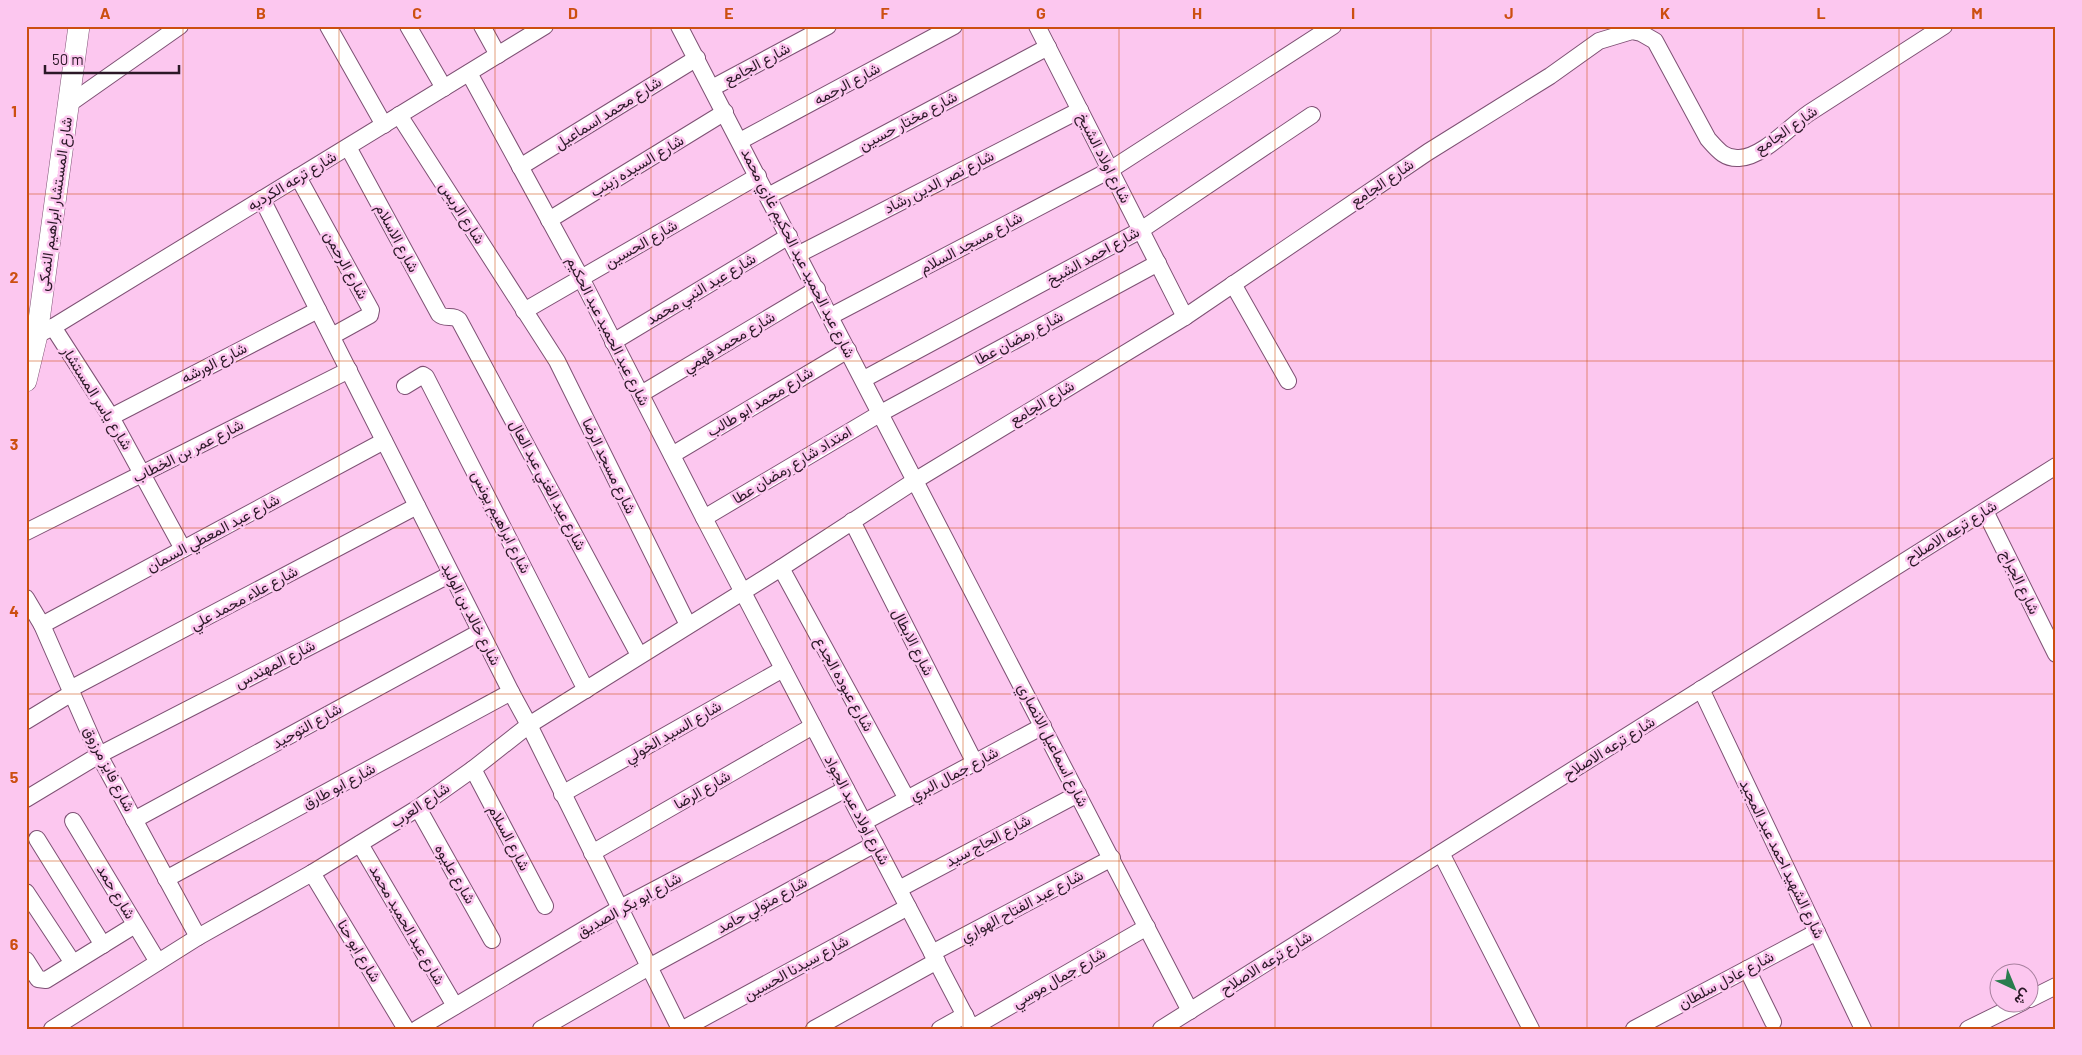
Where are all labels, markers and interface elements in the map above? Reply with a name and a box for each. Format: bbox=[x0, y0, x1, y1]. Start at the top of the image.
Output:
text: A bbox=[100, 3, 111, 22]
text: B bbox=[256, 3, 266, 22]
text: C bbox=[412, 3, 422, 22]
text: D bbox=[568, 3, 578, 22]
text: E bbox=[724, 3, 734, 22]
text: F bbox=[881, 3, 890, 22]
text: G bbox=[1036, 3, 1046, 22]
text: H bbox=[1192, 3, 1202, 22]
text: I bbox=[1351, 3, 1355, 22]
text: J bbox=[1504, 3, 1514, 22]
text: K bbox=[1660, 3, 1670, 22]
text: L bbox=[1816, 3, 1826, 22]
text: M bbox=[1971, 3, 1983, 22]
street label: شارع الجامع bbox=[720, 38, 794, 91]
scale bar bbox=[45, 42, 179, 74]
text: 50 m bbox=[52, 50, 84, 68]
street label: شارع الرحمه bbox=[811, 58, 884, 111]
street label: شارع محمد اسماعيل bbox=[551, 72, 666, 155]
street label: شارع مختار حسين bbox=[855, 87, 961, 156]
text: 1 bbox=[11, 101, 17, 120]
street label: شارع الجامع bbox=[1751, 101, 1822, 160]
street label: شارع اولاد الشيخ bbox=[1072, 109, 1135, 207]
street label: شارع المستشار ابراهيم النمكى bbox=[33, 115, 78, 293]
street label: شارع السيده زينب bbox=[586, 130, 688, 203]
street label: شارع عبد الحميد عبد الحكيم غازي محمد bbox=[734, 145, 860, 363]
street label: شارع ترعه الكرديه bbox=[244, 146, 341, 216]
street label: شارع نصر الدين رشاد bbox=[881, 146, 998, 219]
street label: شارع الجامع bbox=[1347, 154, 1418, 212]
street label: شارع الريس bbox=[434, 178, 490, 248]
street label: شارع الاسلام bbox=[370, 200, 424, 276]
street label: شارع مسجد السلام bbox=[916, 207, 1026, 279]
street label: شارع الحسين bbox=[601, 215, 682, 274]
street label: شارع احمد الشيخ bbox=[1043, 222, 1144, 291]
street label: شارع الرحمن bbox=[318, 227, 373, 303]
street label: شارع عبد النبي محمد bbox=[643, 248, 761, 332]
street label: شارع عبد الحميد عبد الحكيم bbox=[561, 253, 654, 410]
text: 2 bbox=[10, 267, 19, 286]
street label: شارع رمضان عطا bbox=[971, 306, 1067, 370]
street label: شارع محمد فهمي bbox=[679, 307, 780, 380]
street label: شارع الورشه bbox=[178, 338, 251, 389]
street label: شارع ياسر المستشار bbox=[56, 342, 137, 454]
street label: شارع محمد ابو طالب bbox=[703, 362, 817, 442]
street label: شارع الجامع bbox=[1006, 376, 1079, 431]
street label: شارع عمر بن الخطاب bbox=[129, 414, 247, 488]
street label: شارع مسجد الرضا bbox=[576, 415, 641, 518]
street label: شارع عبد الغني عبد العال bbox=[502, 416, 591, 555]
street label: امتداد شارع رمضان عطا bbox=[729, 422, 856, 509]
text: 3 bbox=[10, 434, 18, 453]
street label: شارع ابراهيم يونس bbox=[466, 467, 536, 577]
street label: شارع عبد المعطي السمان bbox=[143, 489, 285, 579]
street label: شارع ترعه الاصلاح bbox=[1901, 496, 2001, 569]
street label: شارع الجراج bbox=[1995, 546, 2044, 618]
street label: شارع خالد بن الوليد bbox=[436, 559, 506, 669]
street label: شارع علاء محمد علي bbox=[187, 561, 303, 637]
text: 4 bbox=[9, 601, 19, 620]
street label: شارع الابطال bbox=[887, 605, 939, 680]
street label: شارع عبوده الجدع bbox=[809, 633, 878, 736]
street label: شارع المهندس bbox=[231, 635, 319, 694]
street label: شارع اسماعيل الانصاري bbox=[1010, 680, 1093, 812]
street label: شارع السيد الخولي bbox=[621, 696, 727, 770]
street label: شارع التوحيد bbox=[269, 699, 346, 754]
street label: شارع ترعه الاصلاح bbox=[1559, 712, 1659, 785]
street label: شارع فايز مرزوق bbox=[78, 723, 139, 816]
street label: شارع جمال البري bbox=[906, 742, 1003, 808]
street label: شارع اولاد عبد الجواد bbox=[819, 752, 894, 869]
street label: شارع ابو طارق bbox=[299, 758, 379, 814]
street label: شارع الرضا bbox=[670, 766, 735, 815]
text: 5 bbox=[10, 767, 19, 786]
street label: شارع الشهيد احمد عبد المجيد bbox=[1734, 776, 1829, 942]
street label: شارع العرب bbox=[387, 778, 454, 833]
street label: شارع السلام bbox=[482, 802, 535, 875]
street label: شارع الحاج سيد bbox=[942, 810, 1035, 873]
street label: شارع عليوه bbox=[429, 841, 480, 908]
street label: شارع حمد bbox=[91, 861, 140, 923]
street label: شارع عبد الحميد محمد bbox=[364, 862, 449, 989]
street label: شارع عبد الفتاح الهواري bbox=[957, 865, 1088, 949]
street label: شارع ابو بكر الصديق bbox=[573, 868, 685, 943]
street label: شارع متولي حامد bbox=[713, 872, 812, 941]
street label: شارع ابو حنا bbox=[332, 916, 386, 987]
street label: شارع ترعه الاصلاح bbox=[1216, 927, 1316, 1000]
street label: شارع سيدنا الحسين bbox=[740, 931, 853, 1006]
text: 6 bbox=[10, 934, 19, 953]
street label: شارع جمال موسي bbox=[1009, 943, 1111, 1015]
street label: شارع عادل سلطان bbox=[1675, 946, 1778, 1014]
north arrow bbox=[1990, 962, 2040, 1012]
text: ش bbox=[2011, 985, 2035, 1010]

